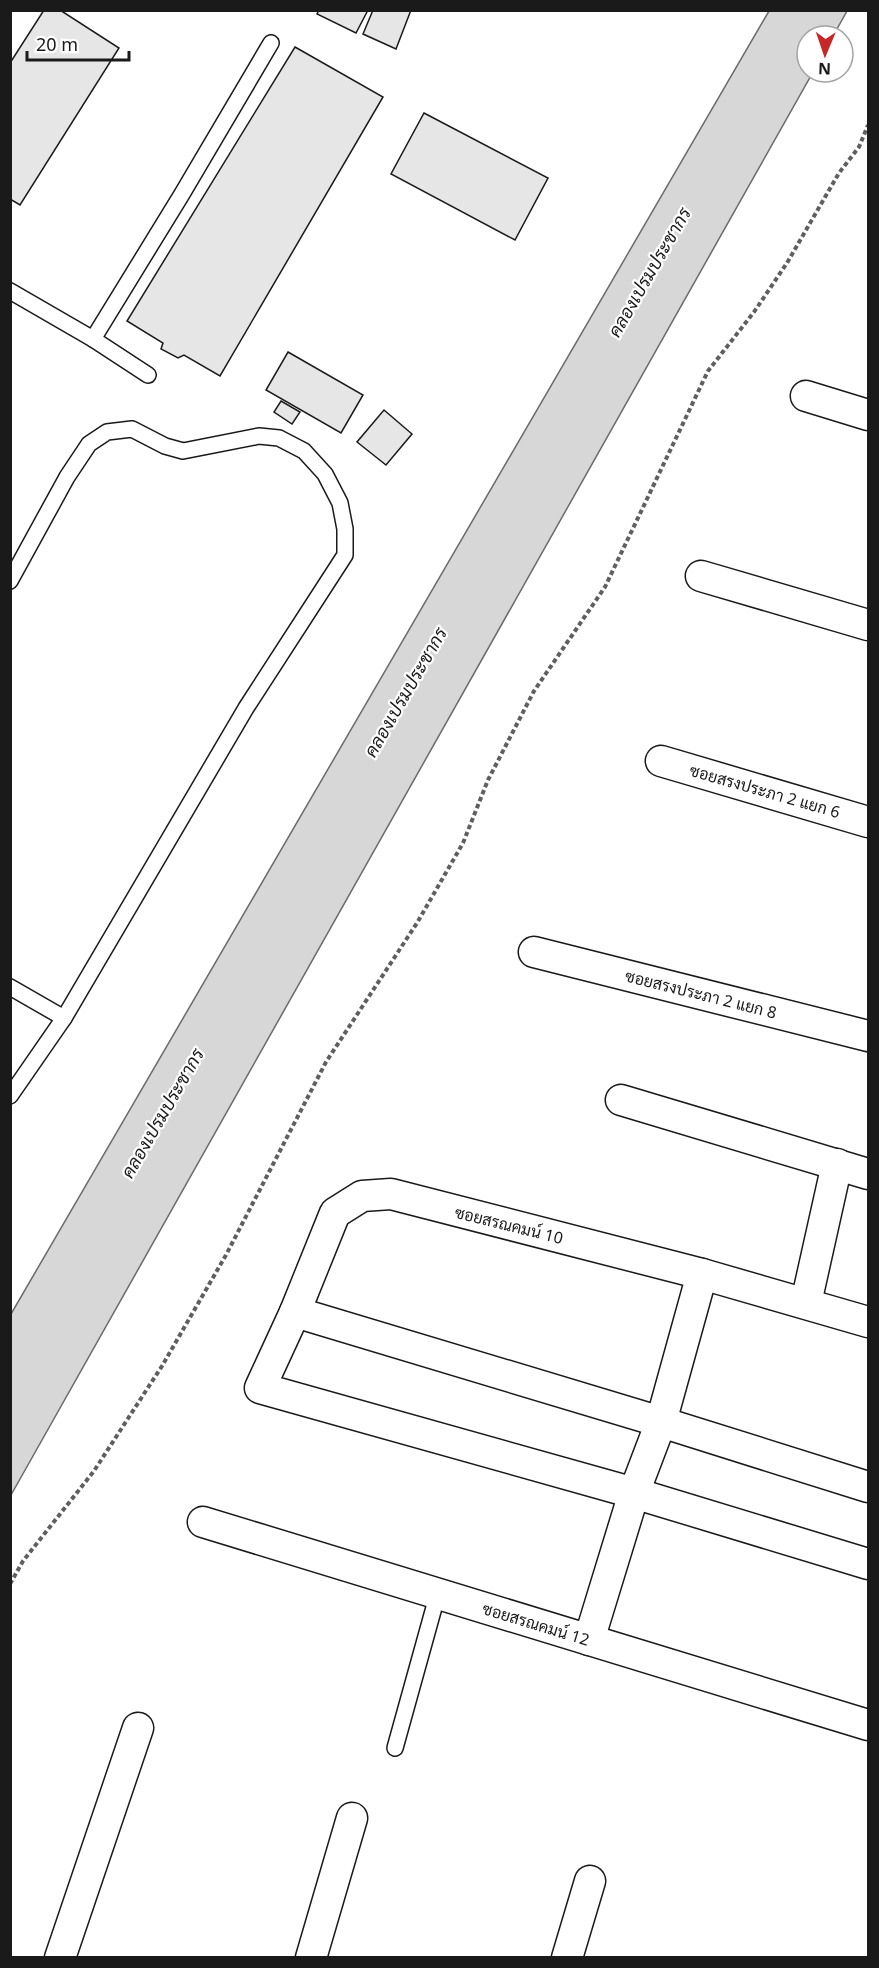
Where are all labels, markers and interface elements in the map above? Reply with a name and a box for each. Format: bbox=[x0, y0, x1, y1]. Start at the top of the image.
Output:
scale bar bbox=[27, 24, 129, 62]
north arrow bbox=[795, 24, 855, 84]
text: 20 m bbox=[36, 32, 78, 56]
text: N bbox=[818, 58, 831, 80]
water label: คลองเปรมประชากร bbox=[602, 202, 697, 341]
water label: คลองเปรมประชากร bbox=[358, 622, 453, 761]
street label: ซอยสรงประภา 2 แยก 6 bbox=[687, 759, 843, 823]
street label: ซอยสรงประภา 2 แยก 8 bbox=[623, 965, 779, 1023]
water label: คลองเปรมประชากร bbox=[115, 1043, 210, 1182]
street label: ซอยสรณคมน์ 10 bbox=[453, 1200, 566, 1249]
street label: ซอยสรณคมน์ 12 bbox=[480, 1596, 593, 1651]

